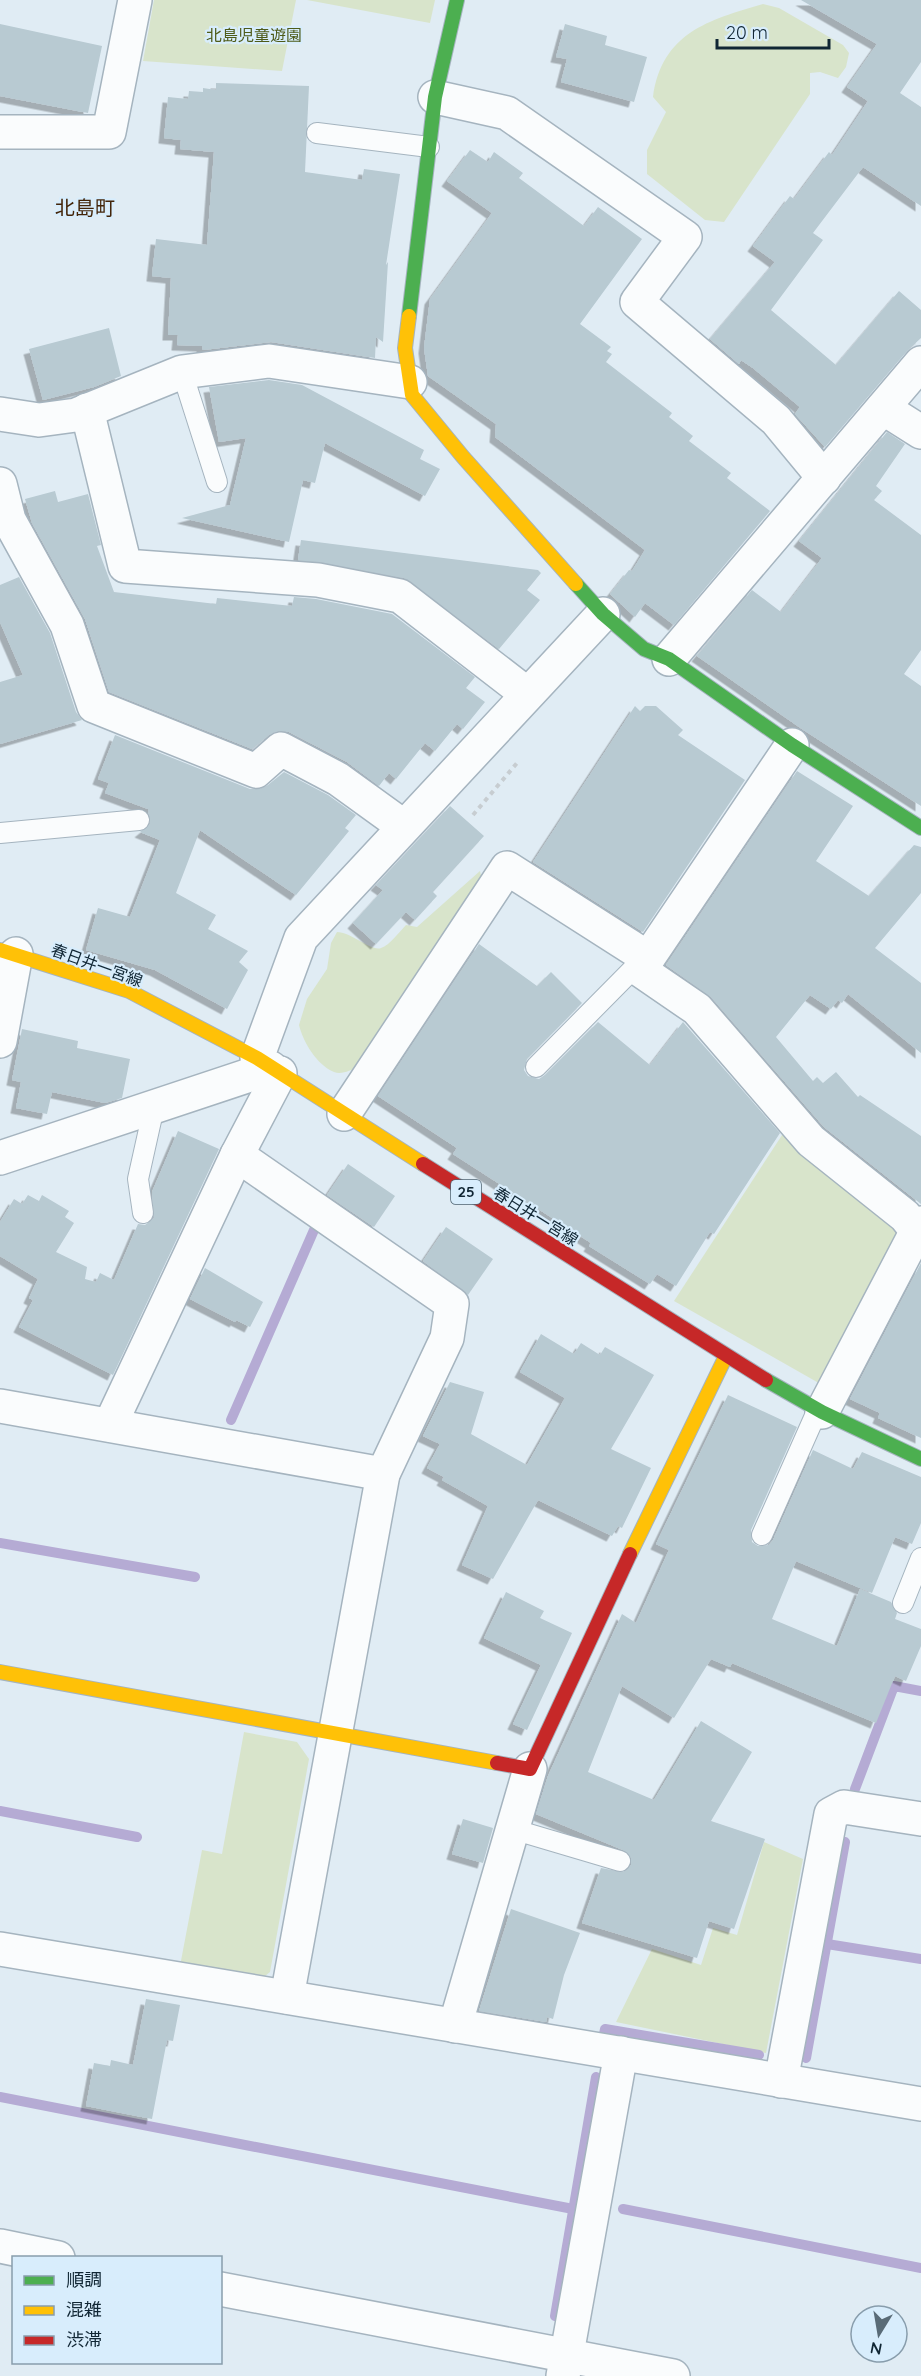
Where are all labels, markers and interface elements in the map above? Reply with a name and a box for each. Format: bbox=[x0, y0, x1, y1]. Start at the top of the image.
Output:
scale bar bbox=[717, 12, 830, 50]
text: 20 m bbox=[726, 21, 768, 44]
park label: 北島児童遊園 bbox=[206, 25, 302, 45]
district label: 北島町 bbox=[55, 195, 115, 220]
street label: 春日井一宮線 bbox=[48, 939, 146, 991]
road number: 25 bbox=[451, 1180, 481, 1204]
street label: 春日井一宮線 bbox=[490, 1182, 582, 1250]
legend bbox=[12, 2256, 222, 2364]
text: 順調 bbox=[66, 2268, 102, 2291]
text: 混雑 bbox=[66, 2298, 102, 2321]
north arrow bbox=[849, 2304, 909, 2364]
text: 渋滞 bbox=[66, 2328, 102, 2351]
text: N bbox=[868, 2338, 884, 2360]

